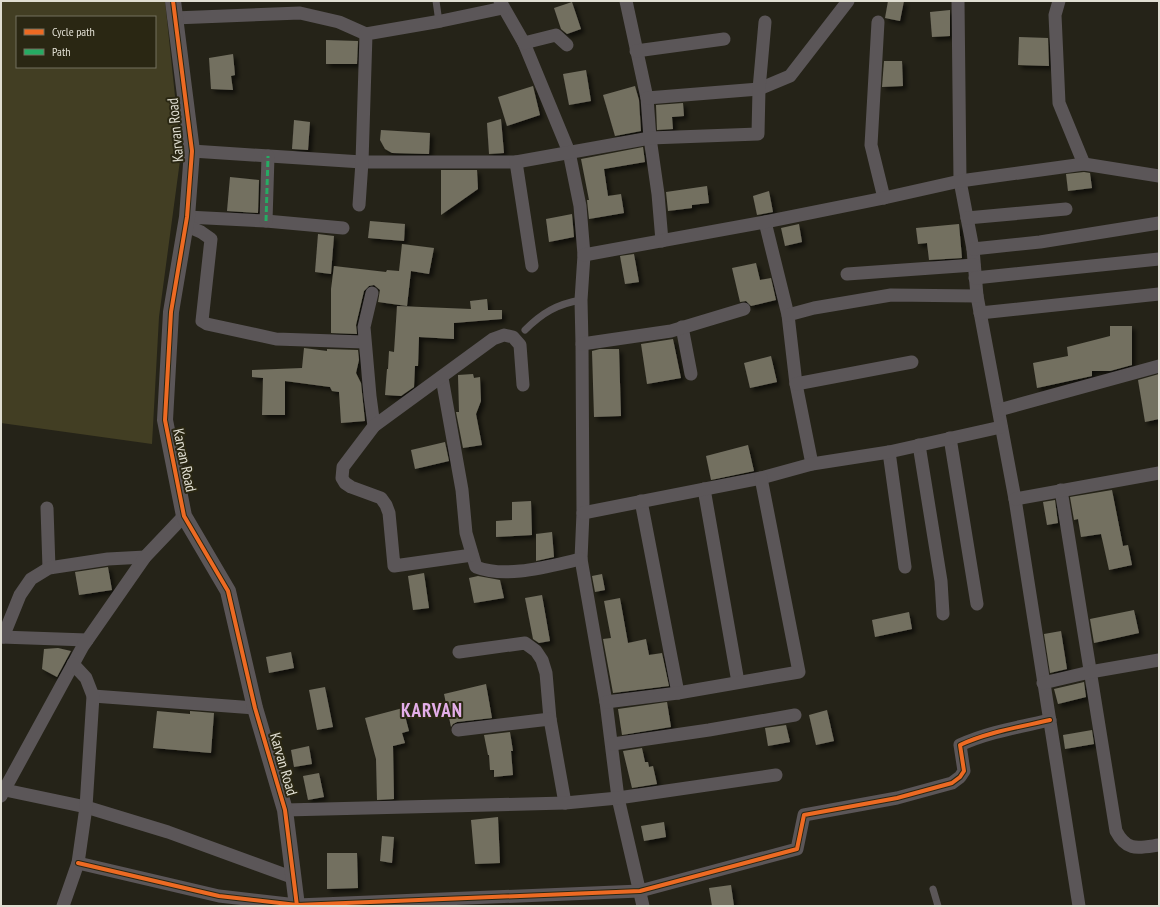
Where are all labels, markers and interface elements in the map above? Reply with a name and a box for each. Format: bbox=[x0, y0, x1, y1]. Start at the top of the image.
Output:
legend bbox=[16, 16, 156, 68]
text: Cycle path bbox=[52, 24, 95, 39]
text: Path bbox=[52, 44, 70, 59]
street label: Karvan Road bbox=[163, 97, 187, 163]
street label: Karvan Road bbox=[169, 427, 201, 493]
district label: KARVAN bbox=[401, 698, 463, 722]
street label: Karvan Road bbox=[266, 730, 302, 798]

